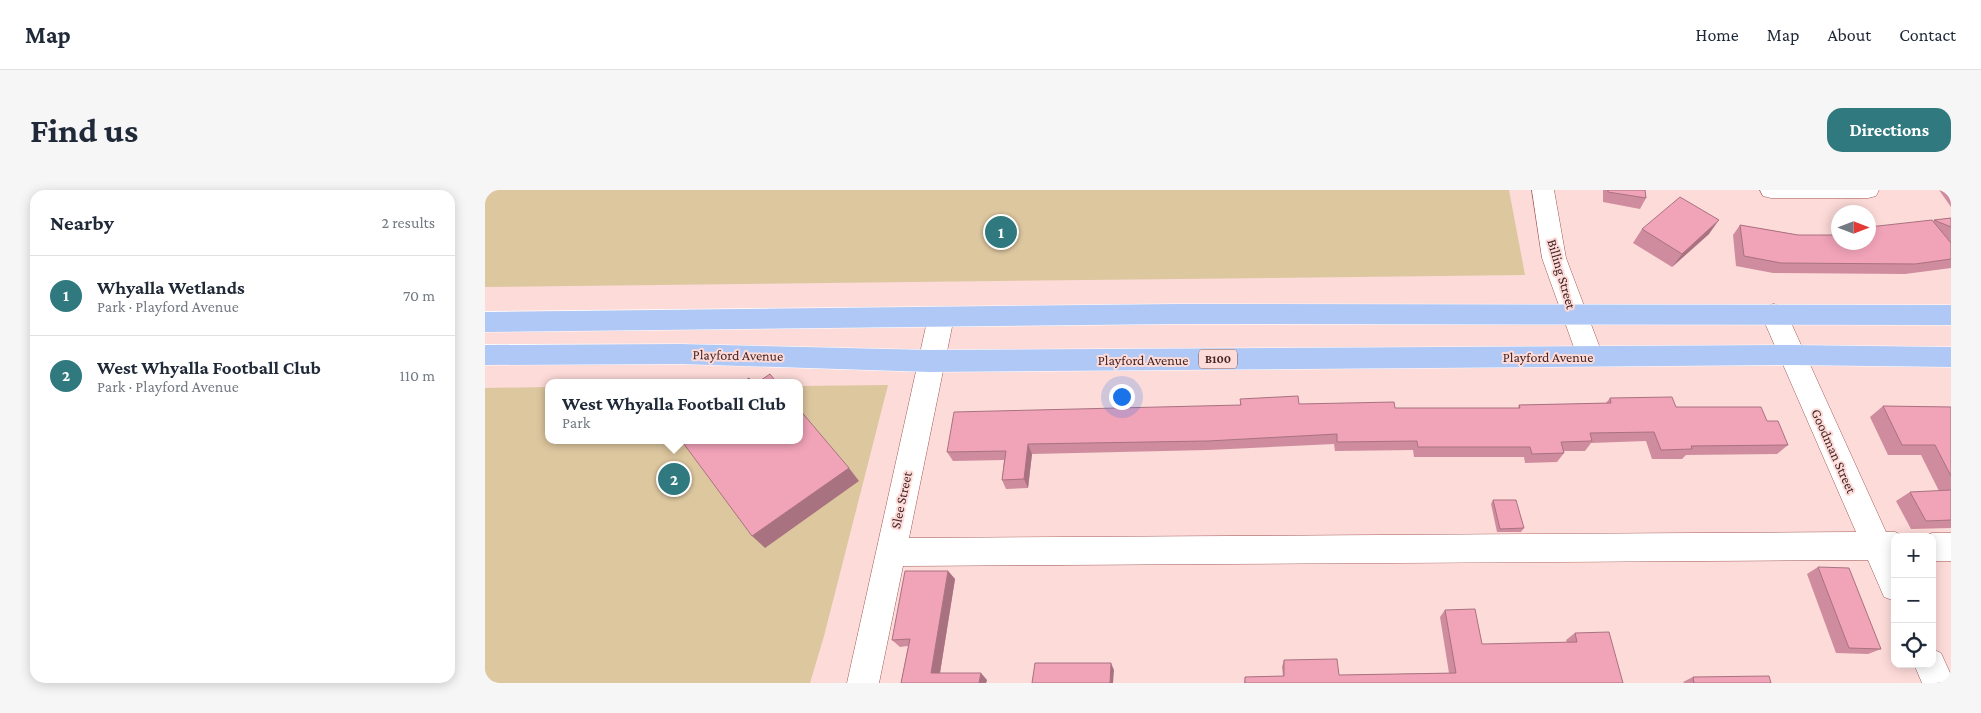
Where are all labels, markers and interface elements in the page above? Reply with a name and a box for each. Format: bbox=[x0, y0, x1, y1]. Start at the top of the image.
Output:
text: Map bbox=[25, 21, 71, 48]
text: Home bbox=[1696, 25, 1739, 45]
text: Map bbox=[1767, 25, 1799, 45]
text: About bbox=[1827, 25, 1871, 45]
text: Contact bbox=[1899, 25, 1956, 45]
button: Directions bbox=[1827, 108, 1951, 152]
text: Find us bbox=[30, 111, 138, 150]
north arrow bbox=[1831, 205, 1876, 250]
text: Nearby bbox=[50, 211, 114, 235]
pin: 1 bbox=[985, 213, 1017, 251]
text: 2 results bbox=[382, 214, 435, 231]
street label: Billing Street bbox=[1544, 237, 1580, 311]
text: Whyalla Wetlands bbox=[97, 277, 245, 298]
text: 1 bbox=[63, 287, 69, 304]
text: 70 m bbox=[403, 287, 435, 304]
text: Park · Playford Avenue bbox=[97, 298, 239, 315]
street label: Playford Avenue bbox=[693, 346, 783, 364]
street label: Playford Avenue bbox=[1503, 349, 1593, 365]
road number: B100 bbox=[1199, 350, 1237, 368]
street label: Playford Avenue bbox=[1098, 352, 1188, 368]
text: West Whyalla Football Club bbox=[97, 357, 321, 378]
text: 2 bbox=[62, 367, 70, 384]
text: 110 m bbox=[399, 367, 435, 384]
text: Park · Playford Avenue bbox=[97, 378, 239, 395]
popup bbox=[545, 379, 803, 444]
your location bbox=[1109, 384, 1135, 410]
text: West Whyalla Football Club bbox=[562, 393, 786, 414]
street label: Goodman Street bbox=[1808, 406, 1860, 496]
text: Park bbox=[562, 414, 590, 431]
pin: 2 bbox=[658, 460, 690, 498]
street label: Slee Street bbox=[887, 470, 915, 530]
map controls bbox=[1891, 533, 1936, 668]
button: + bbox=[1891, 533, 1936, 578]
button: − bbox=[1891, 578, 1936, 623]
button: locate bbox=[1891, 623, 1936, 668]

